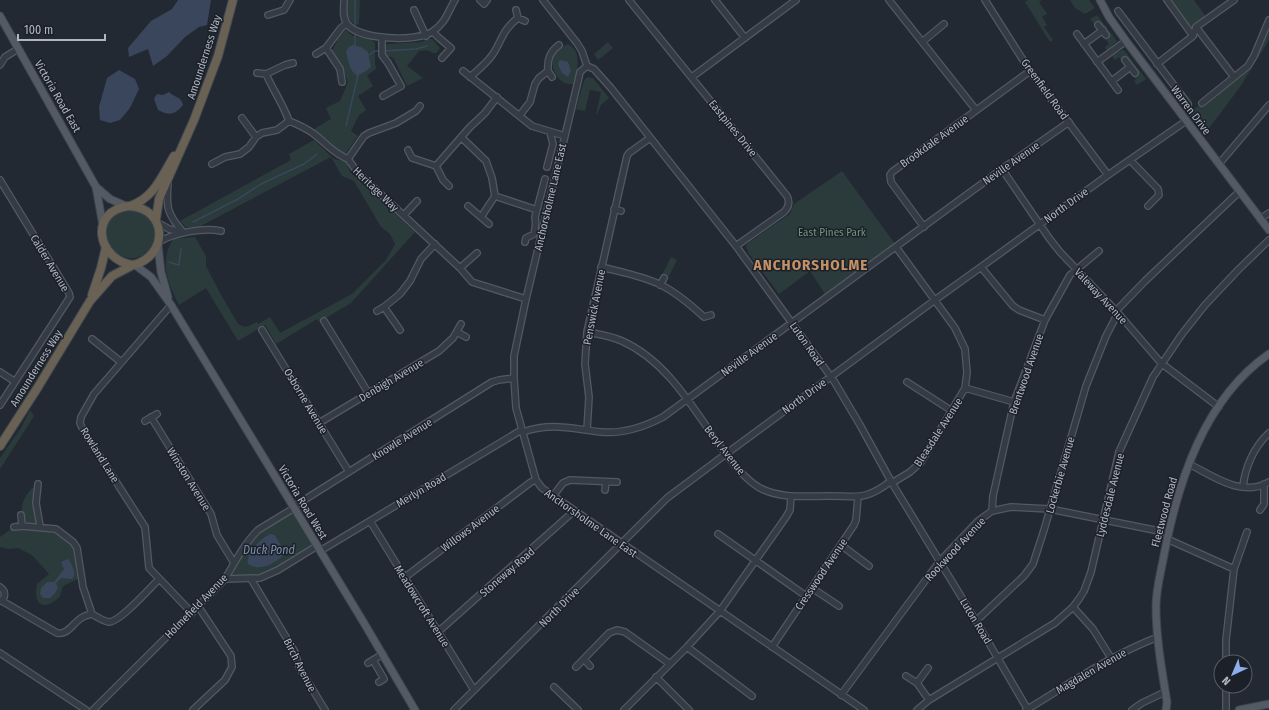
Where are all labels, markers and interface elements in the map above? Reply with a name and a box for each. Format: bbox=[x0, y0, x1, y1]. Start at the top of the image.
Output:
street label: Amounderness Way bbox=[185, 13, 224, 101]
scale bar bbox=[18, 16, 105, 42]
text: 100 m bbox=[24, 23, 53, 37]
street label: Greenfield Road bbox=[1018, 56, 1071, 122]
street label: Victoria Road East bbox=[32, 58, 84, 135]
street label: Warren Drive bbox=[1168, 83, 1213, 137]
street label: Eastpines Drive bbox=[706, 97, 759, 159]
street label: Brookdale Avenue bbox=[898, 112, 971, 171]
street label: Neville Avenue bbox=[980, 139, 1042, 188]
street label: Anchorsholme Lane East bbox=[532, 142, 569, 252]
street label: Heritage Way bbox=[350, 164, 401, 214]
street label: North Drive bbox=[1042, 185, 1091, 226]
park label: East Pines Park bbox=[798, 226, 867, 239]
street label: Calder Avenue bbox=[27, 232, 72, 294]
district label: ANCHORSHOLME bbox=[753, 256, 868, 274]
street label: Valeway Avenue bbox=[1071, 266, 1130, 327]
street label: Penswick Avenue bbox=[581, 268, 608, 346]
street label: Luton Road bbox=[787, 320, 827, 369]
street label: Amounderness Way bbox=[8, 327, 65, 409]
street label: Neville Avenue bbox=[719, 330, 780, 379]
street label: Brentwood Avenue bbox=[1007, 332, 1046, 416]
street label: Denbigh Avenue bbox=[357, 356, 426, 405]
street label: Osborne Avenue bbox=[281, 366, 330, 436]
street label: North Drive bbox=[780, 376, 829, 417]
street label: Bleasdale Avenue bbox=[911, 395, 965, 469]
street label: Knowle Avenue bbox=[370, 416, 435, 463]
street label: Beryl Avenue bbox=[701, 423, 748, 477]
street label: Rowland Lane bbox=[77, 425, 122, 485]
street label: Lockerbie Avenue bbox=[1043, 435, 1078, 515]
street label: Winston Avenue bbox=[164, 445, 213, 513]
street label: Lyddesdale Avenue bbox=[1094, 452, 1127, 538]
street label: Victoria Road West bbox=[275, 463, 330, 542]
street label: Merlyn Road bbox=[394, 470, 449, 510]
street label: Fleetwood Road bbox=[1149, 476, 1180, 549]
street label: Anchorsholme Lane East bbox=[542, 487, 640, 560]
street label: Willows Avenue bbox=[438, 502, 502, 555]
street label: Rookwood Avenue bbox=[922, 515, 988, 584]
street label: Cresswood Avenue bbox=[793, 536, 850, 613]
water label: Duck Pond bbox=[243, 543, 296, 557]
street label: Stoneway Road bbox=[477, 545, 537, 600]
street label: Meadowcroft Avenue bbox=[391, 563, 452, 650]
street label: Holmefield Avenue bbox=[162, 571, 230, 641]
street label: North Drive bbox=[537, 585, 582, 630]
street label: Luton Road bbox=[957, 596, 994, 646]
street label: Birch Avenue bbox=[280, 636, 319, 694]
street label: Magdalen Avenue bbox=[1054, 646, 1129, 697]
north arrow bbox=[1213, 654, 1253, 694]
text: N bbox=[1220, 674, 1233, 688]

